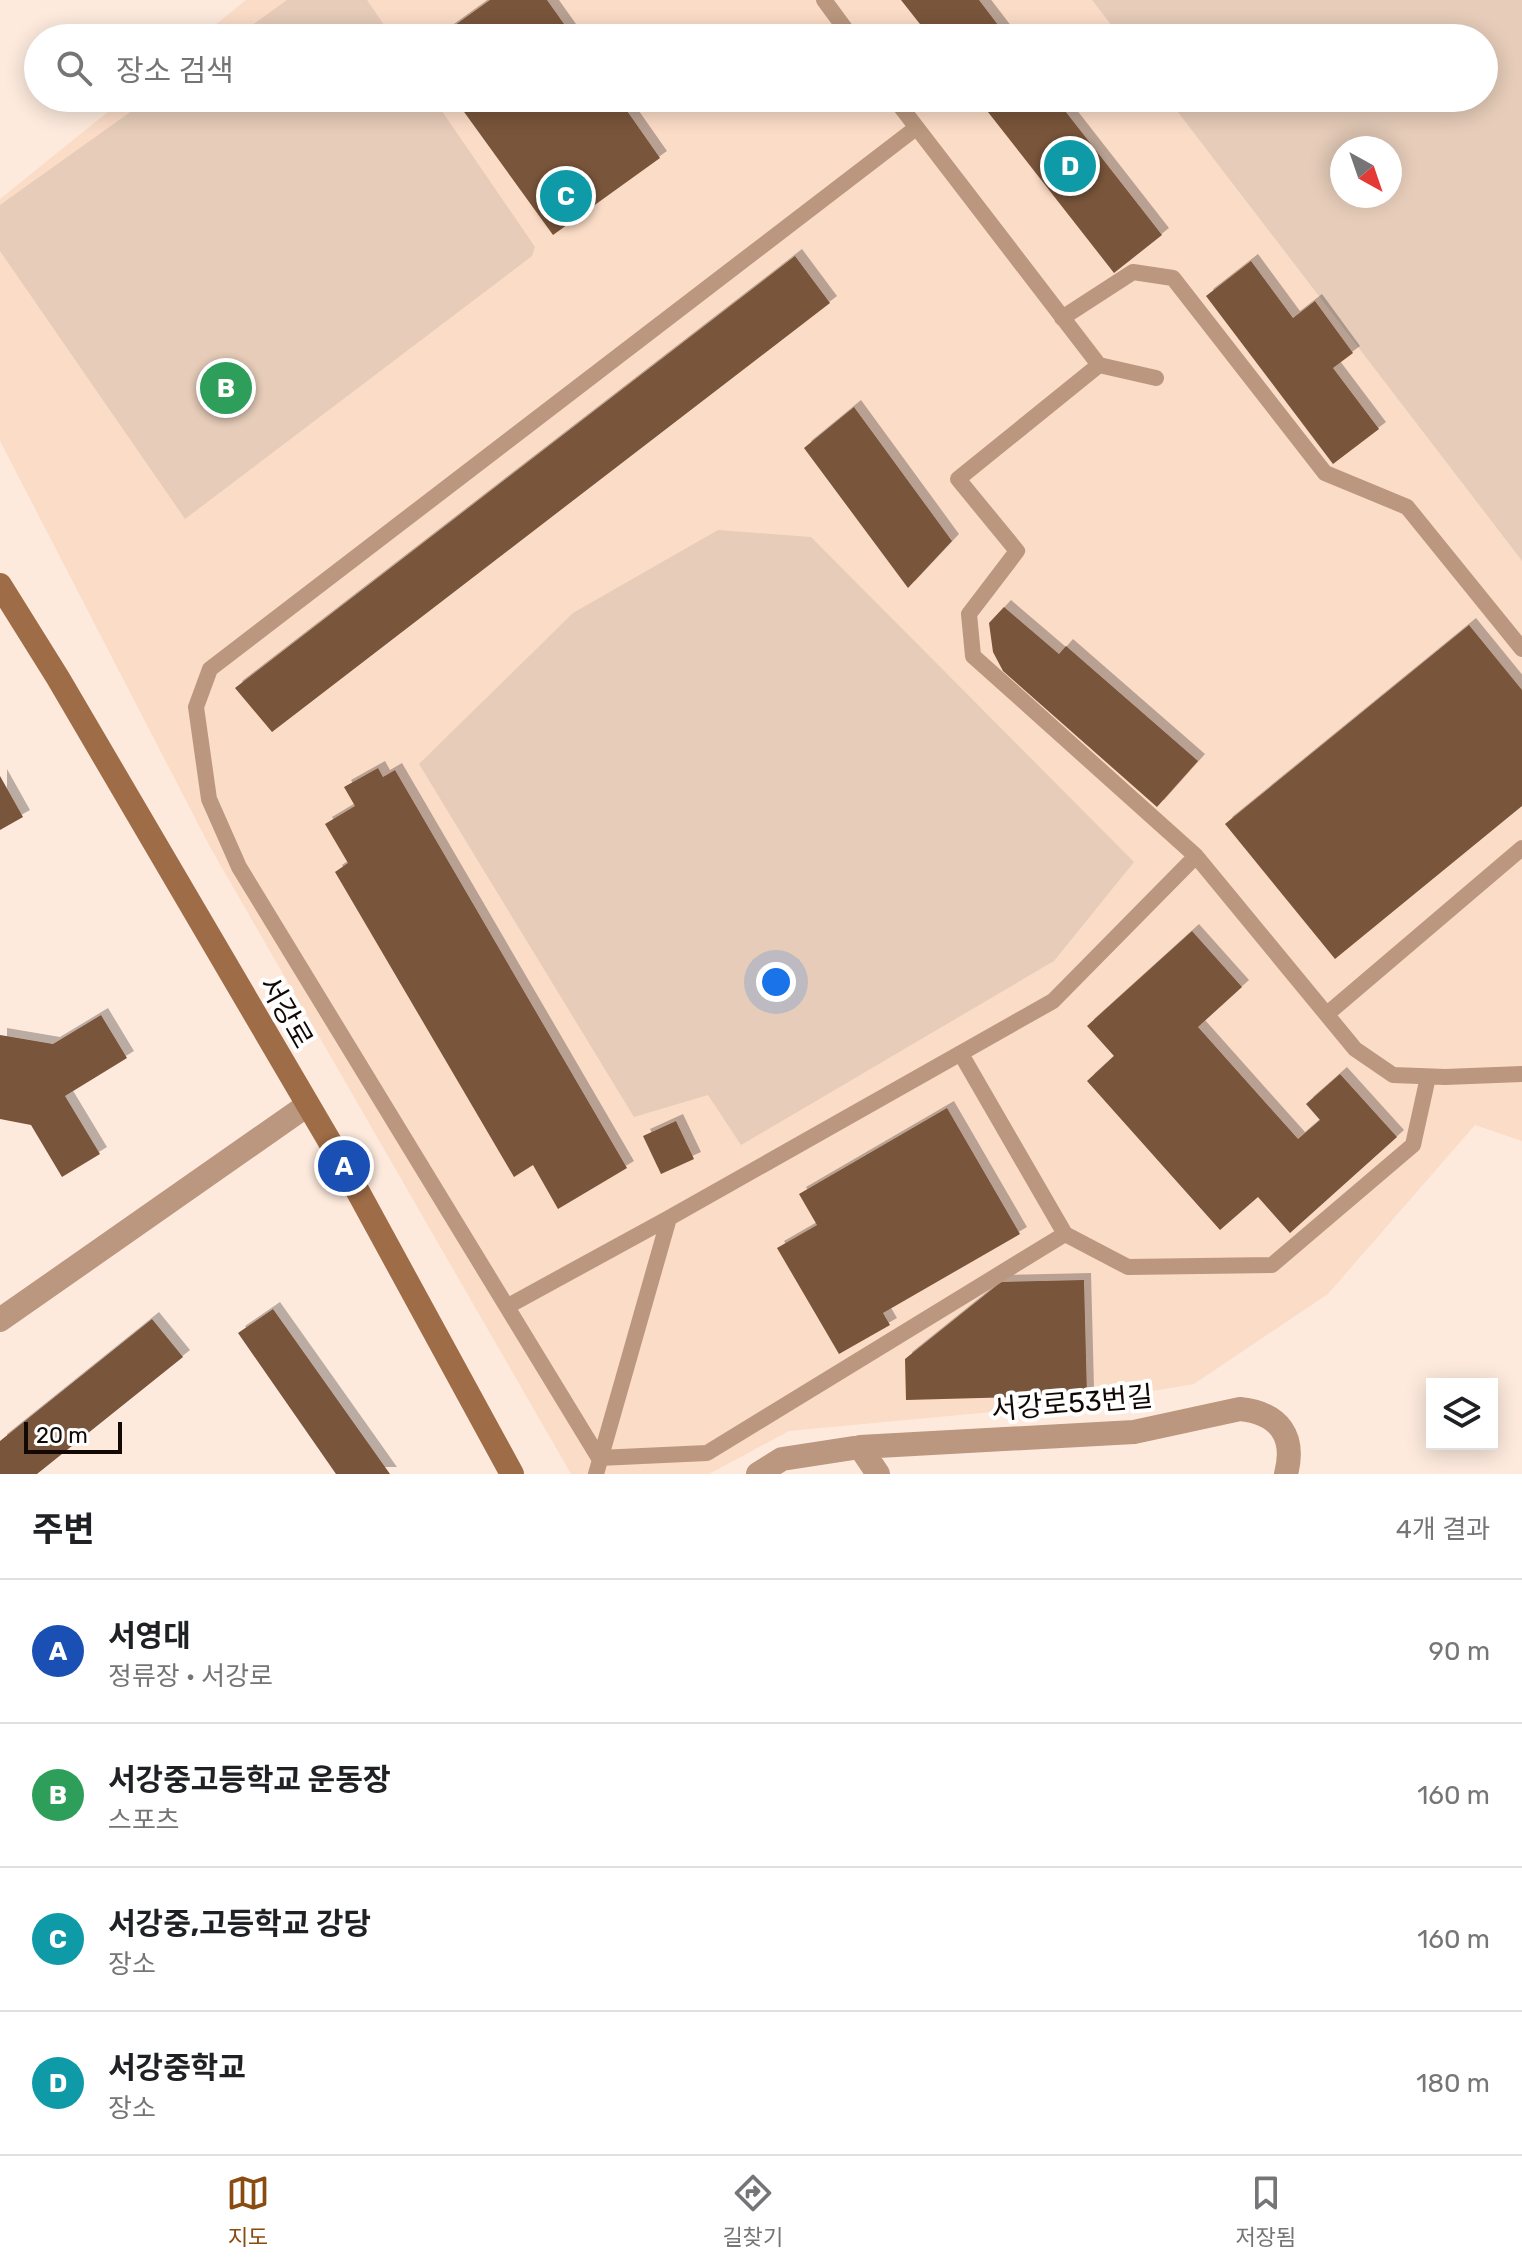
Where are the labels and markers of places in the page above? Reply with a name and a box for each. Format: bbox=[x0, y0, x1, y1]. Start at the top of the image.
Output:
pin: D bbox=[1044, 136, 1096, 196]
pin: C bbox=[540, 166, 592, 226]
pin: B bbox=[200, 358, 252, 418]
pin: A bbox=[318, 1136, 370, 1196]

